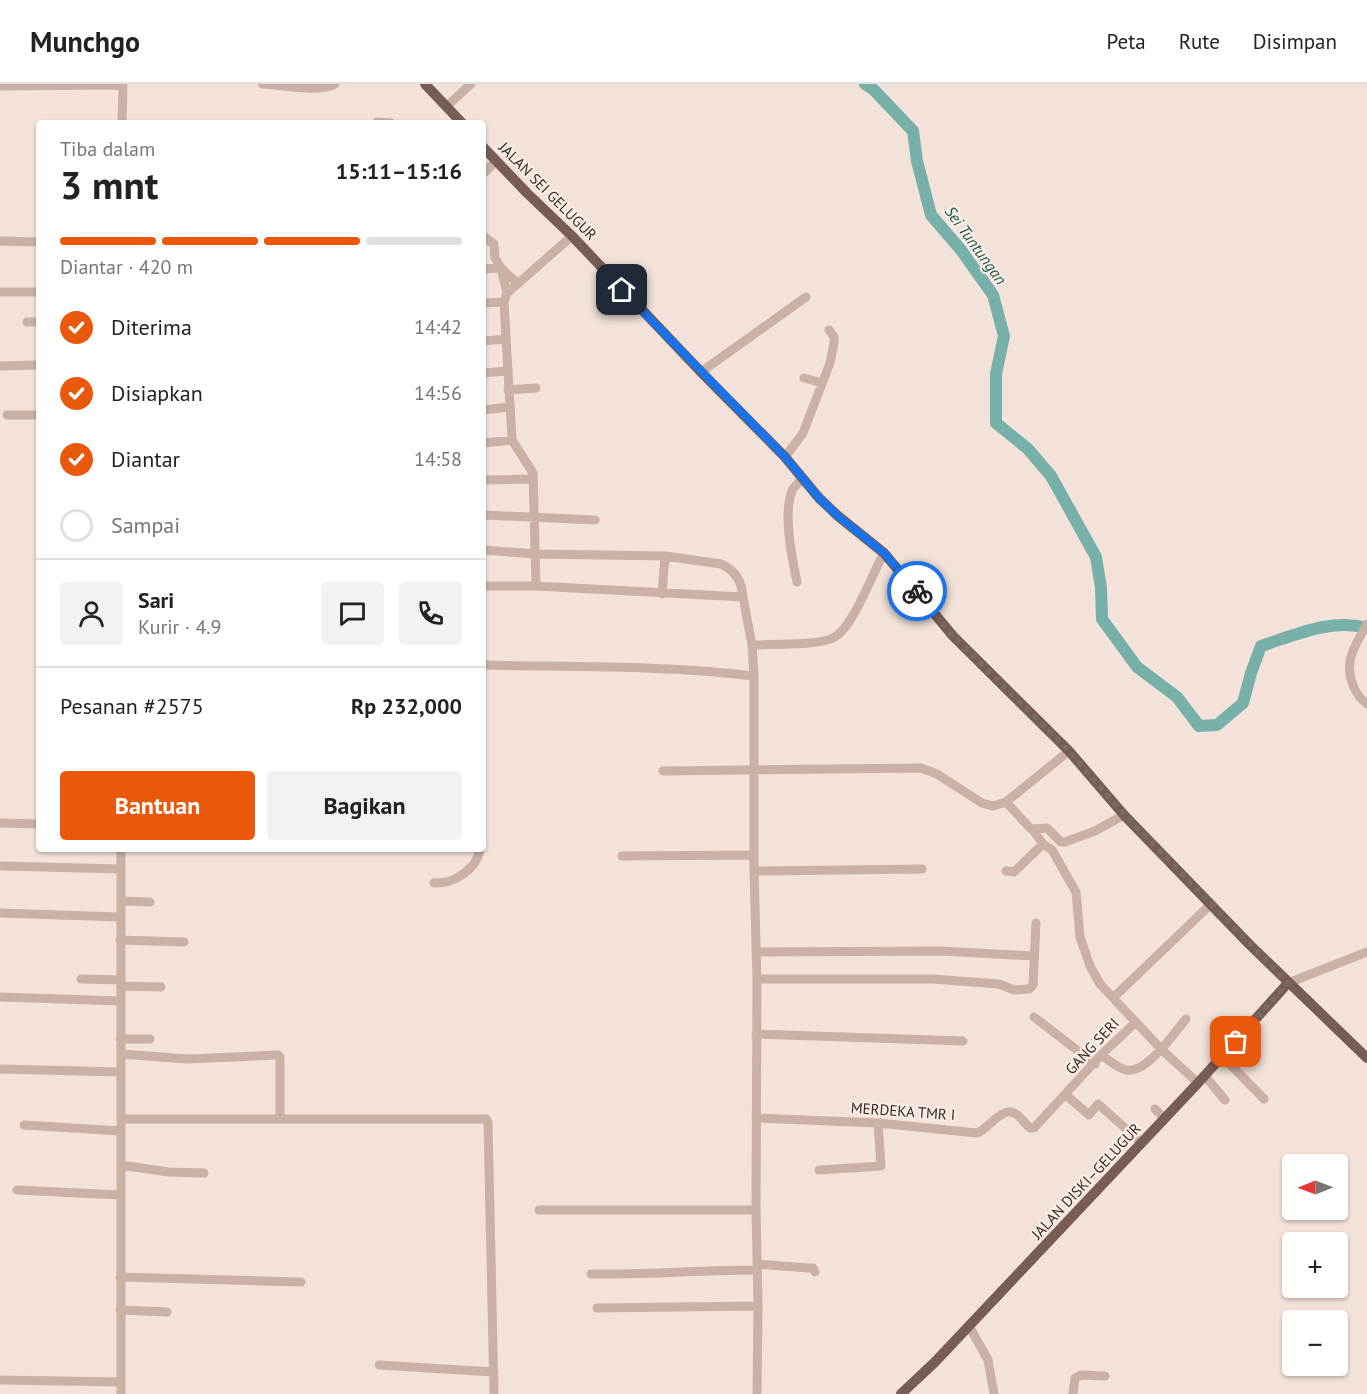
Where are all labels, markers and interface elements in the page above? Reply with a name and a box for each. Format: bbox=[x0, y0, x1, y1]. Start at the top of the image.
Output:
text: Munchgo bbox=[30, 23, 140, 60]
text: Peta bbox=[1106, 28, 1146, 55]
text: Rute bbox=[1179, 28, 1220, 55]
text: Disimpan bbox=[1253, 28, 1337, 55]
text: Tiba dalam bbox=[60, 136, 155, 162]
street label: JALAN SEI GELUGUR bbox=[494, 137, 601, 244]
text: 15:11–15:16 bbox=[336, 157, 462, 185]
text: 3 mnt bbox=[60, 159, 158, 210]
water label: Sei Tuntungan bbox=[941, 202, 1011, 288]
text: Diantar · 420 m bbox=[60, 254, 193, 280]
pin bbox=[596, 264, 647, 315]
icon: home bbox=[605, 273, 638, 306]
icon: check bbox=[60, 311, 93, 344]
text: Diterima bbox=[111, 313, 192, 341]
text: 14:42 bbox=[414, 314, 462, 340]
icon: check bbox=[60, 377, 93, 410]
text: Disiapkan bbox=[111, 379, 203, 407]
text: 14:56 bbox=[414, 380, 462, 406]
icon: check bbox=[60, 443, 93, 476]
text: Diantar bbox=[111, 445, 180, 473]
text: 14:58 bbox=[414, 446, 462, 472]
text: Sampai bbox=[111, 511, 180, 539]
courier bbox=[887, 561, 947, 621]
icon: bike bbox=[901, 575, 934, 608]
button: person bbox=[60, 582, 123, 645]
button: chat bbox=[321, 582, 384, 645]
button: phone bbox=[399, 582, 462, 645]
text: Sari bbox=[138, 586, 174, 614]
text: Kurir · 4.9 bbox=[138, 614, 221, 640]
text: Pesanan #2575 bbox=[60, 692, 204, 720]
text: Rp 232,000 bbox=[351, 692, 462, 720]
button: Bantuan bbox=[60, 771, 255, 840]
button: Bagikan bbox=[267, 771, 462, 840]
street label: GANG SERI bbox=[1061, 1014, 1123, 1078]
pin bbox=[1210, 1016, 1261, 1067]
icon: bag bbox=[1219, 1025, 1252, 1058]
street label: MERDEKA TMR I bbox=[850, 1098, 956, 1124]
street label: JALAN DISKI–GELUGUR bbox=[1027, 1119, 1145, 1244]
north arrow bbox=[1282, 1154, 1348, 1220]
map controls bbox=[1282, 1154, 1348, 1376]
button: + bbox=[1282, 1232, 1348, 1298]
button: − bbox=[1282, 1310, 1348, 1376]

